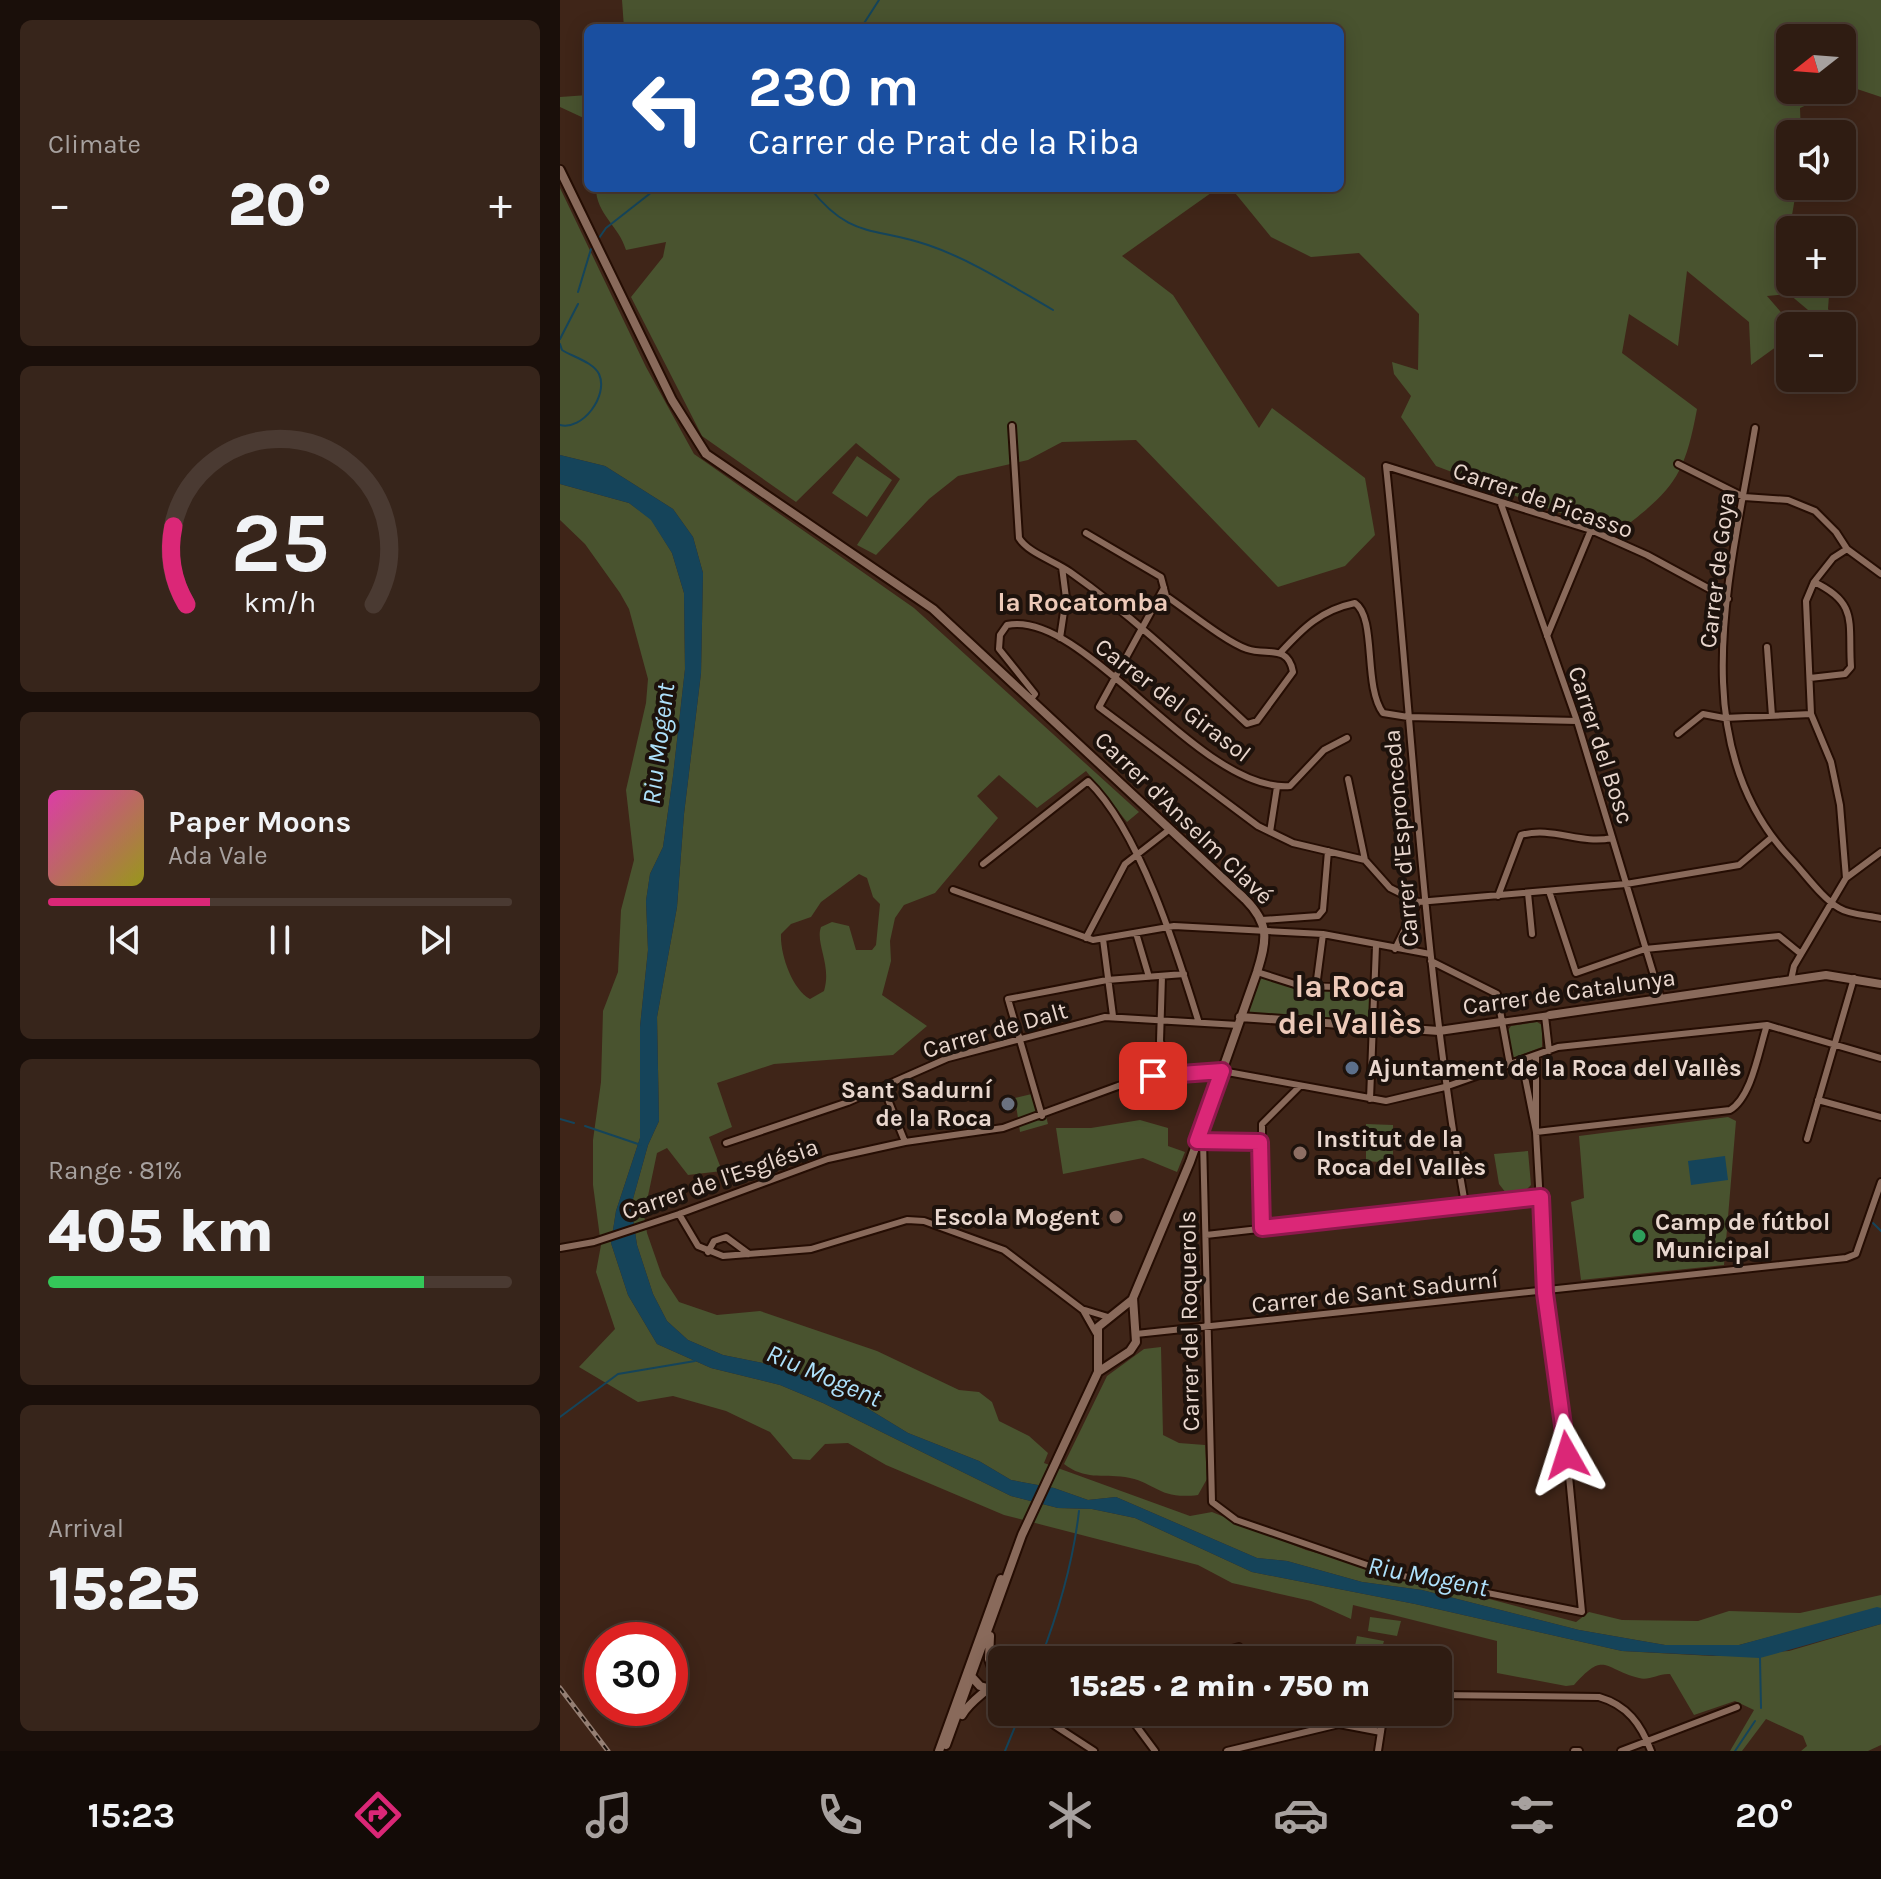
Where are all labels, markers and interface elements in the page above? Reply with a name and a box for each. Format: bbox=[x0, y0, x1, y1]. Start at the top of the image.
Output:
north arrow bbox=[1776, 24, 1856, 104]
map controls bbox=[1776, 24, 1856, 392]
text: 230 m bbox=[748, 54, 919, 119]
icon: left bbox=[616, 56, 720, 160]
button: sound bbox=[1776, 120, 1856, 200]
text: Carrer de Prat de la Riba bbox=[748, 121, 1140, 163]
text: Climate bbox=[48, 129, 141, 160]
text: 20° bbox=[228, 170, 332, 240]
text: − bbox=[48, 179, 71, 230]
text: + bbox=[489, 179, 512, 230]
button: + bbox=[1776, 216, 1856, 296]
button: − bbox=[1776, 312, 1856, 392]
street label: Carrer de Picasso bbox=[1449, 456, 1637, 544]
street label: Carrer de Goya bbox=[1694, 490, 1740, 650]
text: 25 bbox=[231, 495, 329, 592]
text: km/h bbox=[244, 586, 316, 619]
district label: la Rocatomba bbox=[998, 587, 1168, 618]
street label: Carrer del Girasol bbox=[1090, 632, 1256, 768]
street label: Carrer del Bosc bbox=[1562, 663, 1640, 827]
water label: Riu Mogent bbox=[636, 681, 681, 806]
street label: Carrer d'Anselm Clavé bbox=[1089, 726, 1279, 910]
street label: Carrer d'Espronceda bbox=[1378, 728, 1424, 948]
text: Paper Moons bbox=[168, 804, 351, 840]
text: Ada Vale bbox=[168, 840, 268, 871]
icon: previous bbox=[103, 918, 147, 962]
icon: pause bbox=[258, 918, 302, 962]
icon: next bbox=[413, 918, 457, 962]
street label: Carrer de Catalunya bbox=[1461, 963, 1677, 1021]
district label: la Roca del Vallès bbox=[1278, 968, 1422, 1042]
street label: Carrer de Dalt bbox=[920, 996, 1070, 1064]
pin bbox=[1119, 1042, 1187, 1110]
icon: arrive bbox=[1131, 1054, 1175, 1098]
place label: Ajuntament de la Roca del Vallès bbox=[1368, 1054, 1742, 1082]
marker: Ajuntament de la Roca del Vallès bbox=[1343, 1059, 1361, 1077]
place label: Sant Sadurní de la Roca bbox=[841, 1076, 993, 1132]
marker: Sant Sadurní de la Roca bbox=[999, 1095, 1017, 1113]
place label: Institut de la Roca del Vallès bbox=[1316, 1125, 1486, 1181]
street label: Carrer de l'Església bbox=[618, 1132, 822, 1226]
marker: Institut de la Roca del Vallès bbox=[1291, 1144, 1309, 1162]
text: Range · 81% bbox=[48, 1155, 182, 1186]
text: 405 km bbox=[48, 1196, 274, 1266]
place label: Escola Mogent bbox=[934, 1203, 1100, 1231]
marker: Escola Mogent bbox=[1107, 1208, 1125, 1226]
place label: Camp de fútbol Municipal bbox=[1655, 1208, 1830, 1264]
street label: Carrer del Roquerols bbox=[1173, 1210, 1205, 1432]
marker: Camp de fútbol Municipal bbox=[1630, 1227, 1648, 1245]
street label: Carrer de Sant Sadurní bbox=[1250, 1265, 1501, 1319]
water label: Riu Mogent bbox=[762, 1337, 887, 1414]
position arrow bbox=[1525, 1413, 1609, 1497]
text: Arrival bbox=[48, 1513, 124, 1544]
water label: Riu Mogent bbox=[1365, 1550, 1492, 1604]
text: 15:25 bbox=[48, 1554, 200, 1624]
speed limit sign: 30 bbox=[584, 1622, 688, 1726]
text: 15:25 · 2 min · 750 m bbox=[1070, 1668, 1370, 1704]
icon: directions bbox=[350, 1787, 406, 1843]
icon: music bbox=[581, 1787, 637, 1843]
icon: phone bbox=[812, 1787, 868, 1843]
icon: climate bbox=[1042, 1787, 1098, 1843]
icon: car bbox=[1273, 1787, 1329, 1843]
icon: filters bbox=[1504, 1787, 1560, 1843]
text: 15:23 bbox=[87, 1794, 175, 1836]
text: 20° bbox=[1735, 1794, 1794, 1836]

